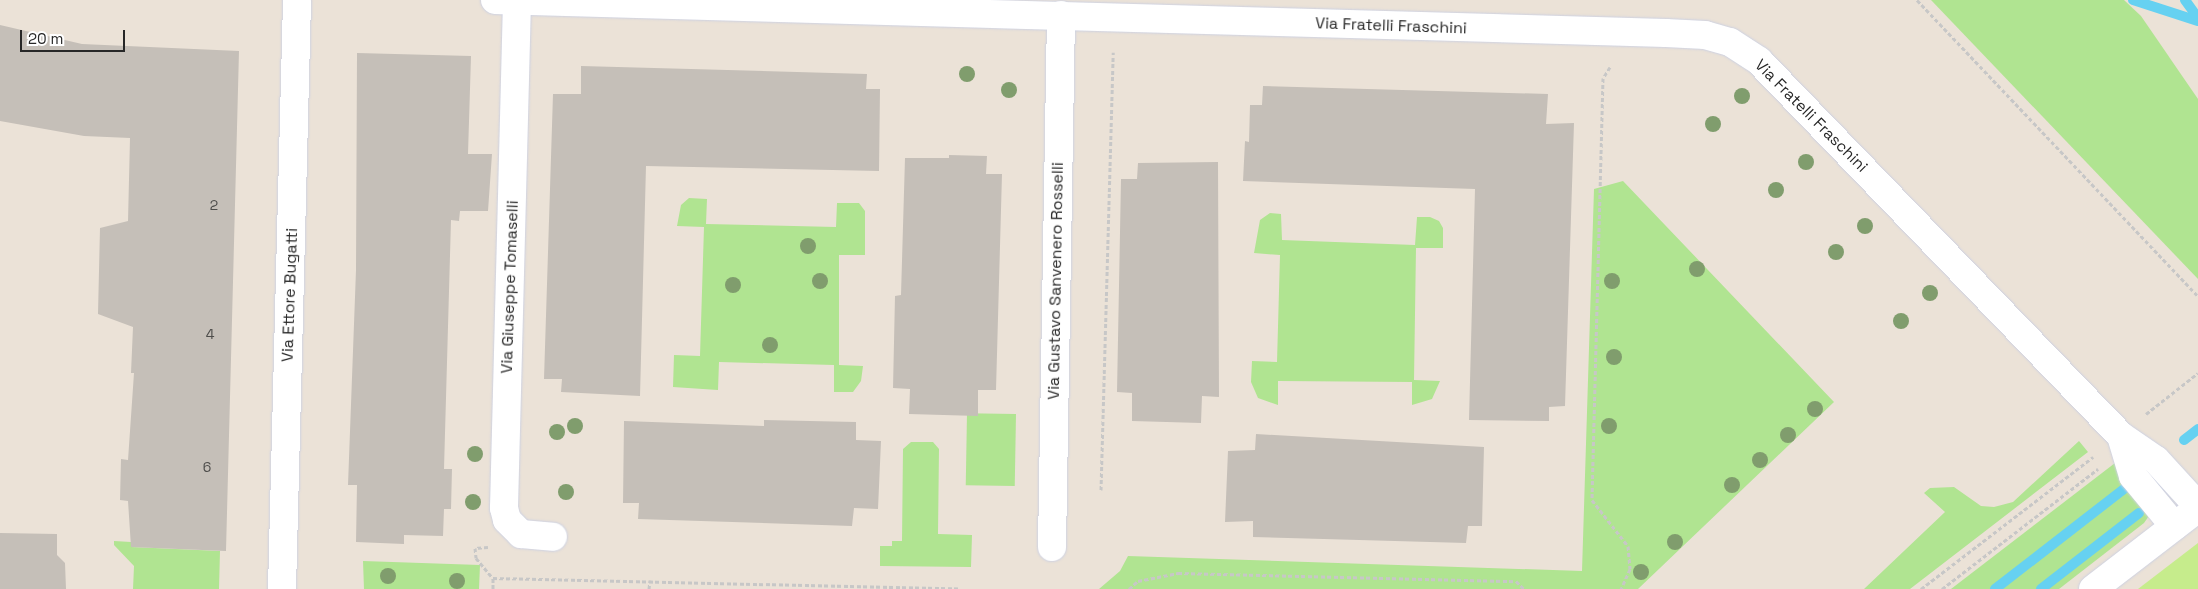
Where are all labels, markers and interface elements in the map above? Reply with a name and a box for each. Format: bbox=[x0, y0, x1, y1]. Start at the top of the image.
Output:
street label: Via Fratelli Fraschini bbox=[1315, 14, 1467, 38]
scale bar bbox=[22, 20, 128, 52]
text: 20 m bbox=[28, 29, 63, 48]
street label: Via Fratelli Fraschini bbox=[1751, 56, 1871, 176]
street label: Via Gustavo Sanvenero Rosselli bbox=[1044, 162, 1068, 400]
house number: 2 bbox=[210, 197, 218, 213]
street label: Via Giuseppe Tomaselli bbox=[497, 200, 523, 374]
street label: Via Ettore Bugatti bbox=[278, 228, 302, 362]
house number: 4 bbox=[206, 326, 214, 342]
house number: 6 bbox=[203, 459, 211, 475]

